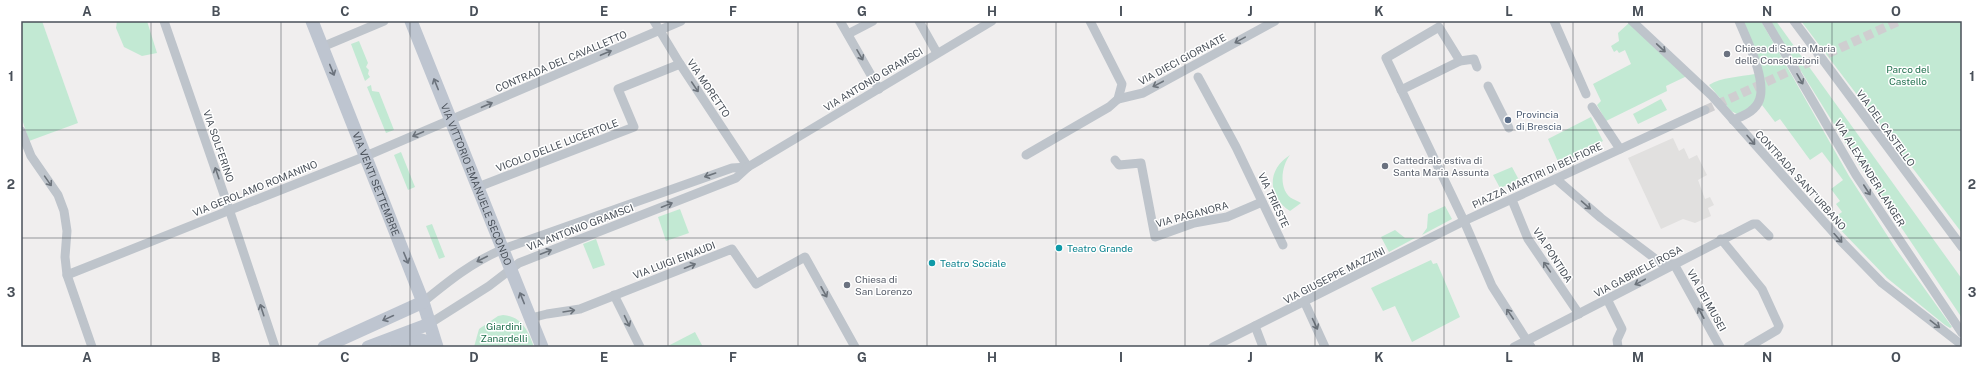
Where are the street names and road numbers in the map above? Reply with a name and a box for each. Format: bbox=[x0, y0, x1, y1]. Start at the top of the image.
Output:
street label: CONTRADA DEL CAVALLETTO bbox=[493, 28, 629, 94]
street label: VIA DIECI GIORNATE bbox=[1136, 31, 1228, 87]
street label: VIA ANTONIO GRAMSCI bbox=[821, 45, 925, 113]
street label: VIA MORETTO bbox=[685, 57, 733, 119]
street label: VIA DEL CASTELLO bbox=[1854, 87, 1918, 169]
street label: VIA VITTORIO EMANUELE SECONDO bbox=[439, 101, 515, 267]
street label: VIA SOLFERINO bbox=[201, 108, 237, 184]
street label: VICOLO DELLE LUCERTOLE bbox=[494, 116, 620, 174]
street label: VIA ALEXANDER LANGER bbox=[1832, 118, 1908, 229]
street label: CONTRADA SANT'URBANO bbox=[1753, 128, 1849, 232]
street label: VIA VENTI SETTEMBRE bbox=[350, 130, 402, 237]
street label: PIAZZA MARTIRI DI BELFIORE bbox=[1470, 139, 1604, 211]
street label: VIA GEROLAMO ROMANINO bbox=[191, 157, 319, 219]
street label: VIA TRIESTE bbox=[1256, 170, 1292, 230]
street label: VIA PAGANORA bbox=[1154, 199, 1230, 229]
street label: VIA ANTONIO GRAMSCI bbox=[525, 201, 635, 253]
street label: VIA PONTIDA bbox=[1531, 225, 1575, 285]
street label: VIA LUIGI EINAUDI bbox=[631, 239, 717, 281]
street label: VIA GABRIELE ROSA bbox=[1592, 243, 1684, 299]
street label: VIA GIUSEPPE MAZZINI bbox=[1281, 244, 1387, 306]
street label: VIA DEI MUSEI bbox=[1685, 267, 1729, 333]

